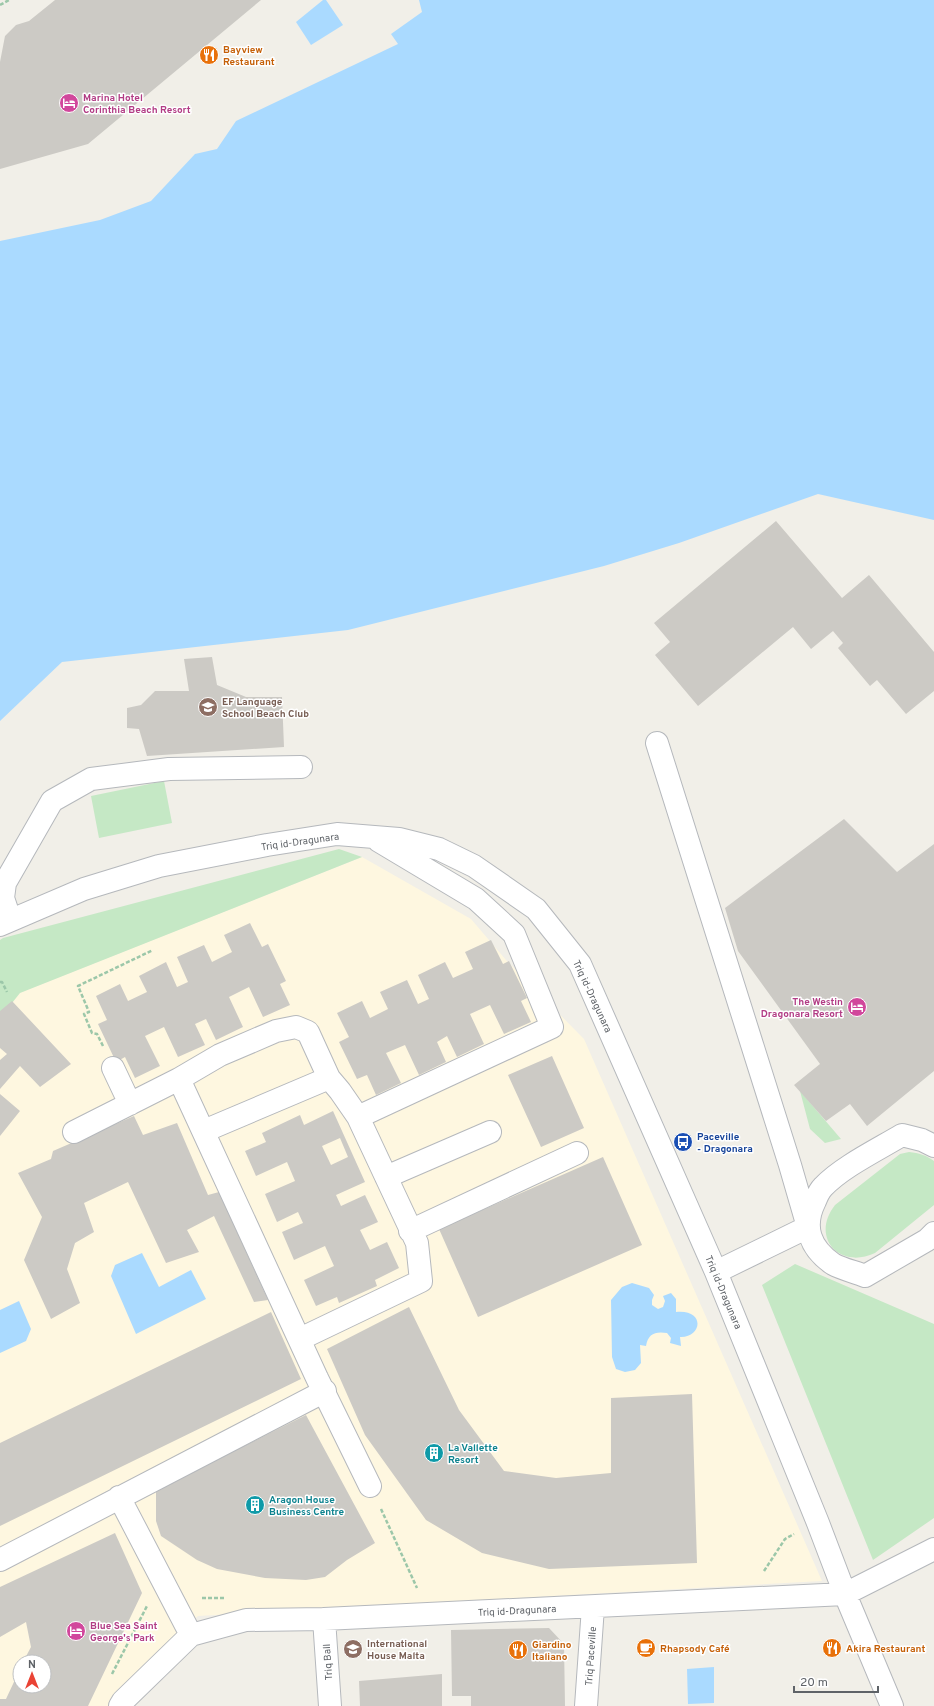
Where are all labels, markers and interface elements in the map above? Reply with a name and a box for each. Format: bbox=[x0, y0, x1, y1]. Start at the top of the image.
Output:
restaurant icon: Bayview Restaurant bbox=[198, 44, 220, 66]
place label: Bayview Restaurant bbox=[223, 44, 275, 69]
hotel icon: Marina Hotel Corinthia Beach Resort bbox=[58, 92, 80, 114]
place label: Marina Hotel Corinthia Beach Resort bbox=[83, 92, 191, 117]
school or university icon: EF Language School Beach Club bbox=[197, 696, 219, 718]
place label: EF Language School Beach Club bbox=[222, 696, 309, 721]
street label: Triq id-Dragunara bbox=[260, 831, 340, 854]
street label: Triq id-Dragunara bbox=[569, 958, 614, 1035]
place label: The Westin Dragonara Resort bbox=[761, 996, 843, 1021]
hotel icon: The Westin Dragonara Resort bbox=[846, 996, 868, 1018]
bus stop icon: Paceville - Dragonara bbox=[672, 1131, 694, 1153]
place label: Paceville - Dragonara bbox=[697, 1131, 753, 1156]
street label: Triq id-Dragunara bbox=[701, 1254, 744, 1331]
building icon: La Vallette Resort bbox=[423, 1442, 445, 1464]
place label: La Vallette Resort bbox=[448, 1442, 498, 1467]
building icon: Aragon House Business Centre bbox=[244, 1494, 266, 1516]
place label: Aragon House Business Centre bbox=[269, 1494, 345, 1519]
street label: Triq id-Dragunara bbox=[477, 1603, 557, 1620]
hotel icon: Blue Sea Saint George's Park bbox=[65, 1620, 87, 1642]
place label: Blue Sea Saint George's Park bbox=[90, 1620, 158, 1645]
street label: Triq Paceville bbox=[583, 1626, 600, 1686]
cafe icon: Rhapsody Café bbox=[635, 1637, 657, 1659]
restaurant icon: Akira Restaurant bbox=[821, 1637, 843, 1659]
school or university icon: International House Malta bbox=[342, 1638, 364, 1660]
place label: International House Malta bbox=[367, 1638, 427, 1663]
restaurant icon: Giardino Italiano bbox=[507, 1639, 529, 1661]
place label: Giardino Italiano bbox=[532, 1639, 572, 1664]
street label: Triq Ball bbox=[321, 1643, 336, 1681]
place label: Rhapsody Café bbox=[660, 1643, 730, 1656]
place label: Akira Restaurant bbox=[846, 1643, 925, 1656]
north arrow bbox=[12, 1654, 52, 1694]
text: N bbox=[28, 1658, 36, 1672]
scale bar bbox=[794, 1668, 878, 1694]
text: 20 m bbox=[800, 1675, 828, 1691]

